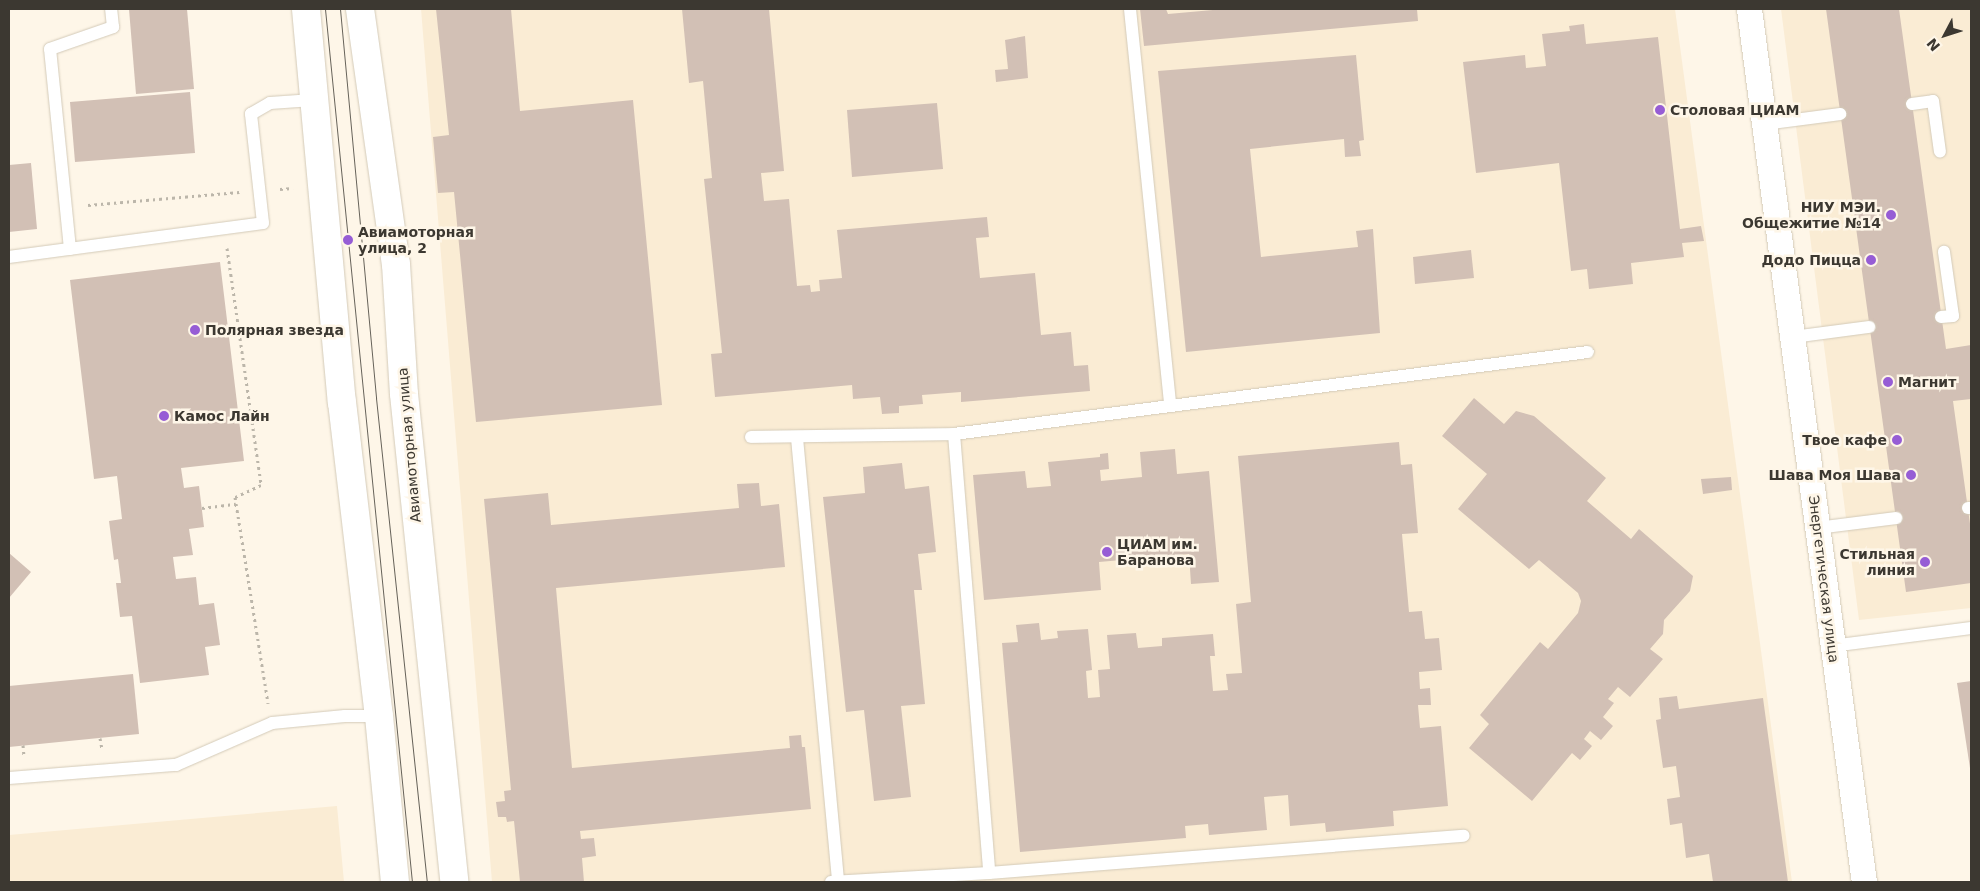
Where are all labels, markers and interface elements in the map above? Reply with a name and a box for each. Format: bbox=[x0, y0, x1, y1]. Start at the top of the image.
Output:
north arrow bbox=[1920, 10, 1970, 60]
text: N bbox=[1924, 35, 1943, 54]
place label: Столовая ЦИАМ bbox=[1670, 102, 1800, 118]
marker: Столовая ЦИАМ bbox=[1654, 104, 1666, 116]
place label: НИУ МЭИ. Общежитие №14 bbox=[1742, 199, 1881, 232]
marker: НИУ МЭИ. Общежитие №14 bbox=[1885, 209, 1897, 221]
place label: Авиамоторная улица, 2 bbox=[358, 224, 474, 256]
marker: Авиамоторная улица, 2 bbox=[342, 234, 354, 246]
place label: Додо Пицца bbox=[1761, 252, 1861, 268]
marker: Додо Пицца bbox=[1865, 254, 1877, 266]
place label: Полярная звезда bbox=[205, 322, 344, 338]
marker: Полярная звезда bbox=[189, 324, 201, 336]
street label: Авиамоторная улица bbox=[394, 367, 424, 523]
place label: Магнит bbox=[1898, 374, 1956, 390]
marker: Магнит bbox=[1882, 376, 1894, 388]
place label: Камос Лайн bbox=[174, 408, 270, 424]
marker: Камос Лайн bbox=[158, 410, 170, 422]
place label: Твое кафе bbox=[1802, 432, 1887, 448]
marker: Твое кафе bbox=[1891, 434, 1903, 446]
place label: Шава Моя Шава bbox=[1769, 467, 1901, 483]
marker: Шава Моя Шава bbox=[1905, 469, 1917, 481]
street label: Энергетическая улица bbox=[1805, 494, 1843, 664]
place label: ЦИАМ им. Баранова bbox=[1117, 536, 1198, 568]
marker: ЦИАМ им. Баранова bbox=[1101, 546, 1113, 558]
place label: Стильная линия bbox=[1840, 546, 1915, 578]
marker: Стильная линия bbox=[1919, 556, 1931, 568]

